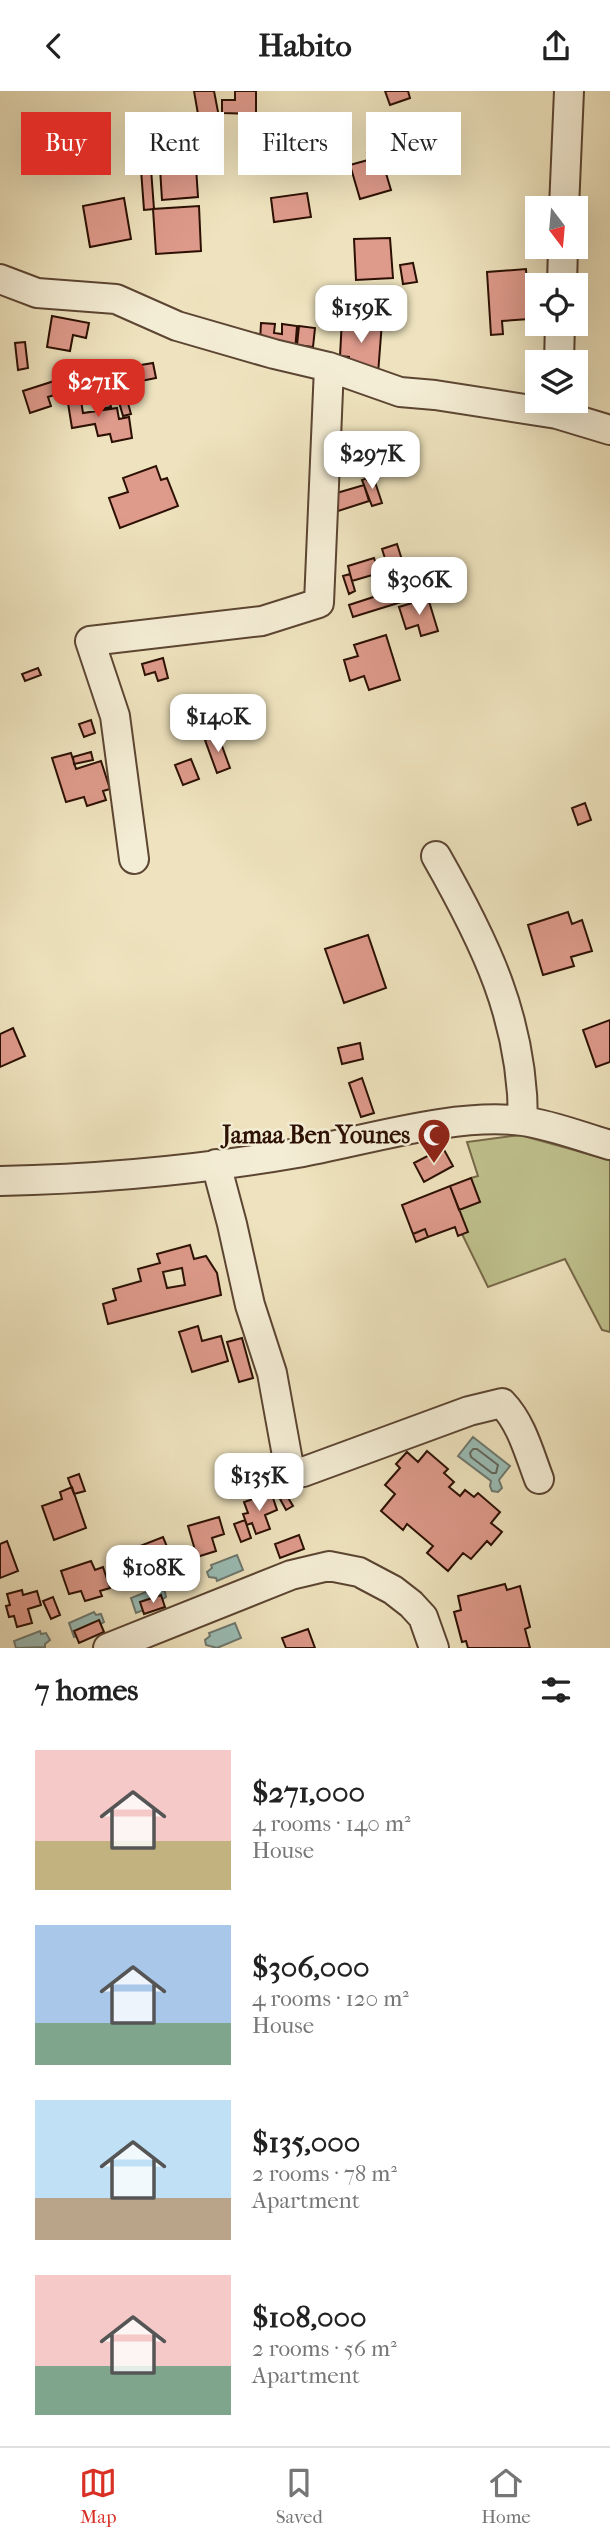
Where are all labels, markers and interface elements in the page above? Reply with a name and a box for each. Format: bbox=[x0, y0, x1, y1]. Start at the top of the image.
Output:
icon: back bbox=[35, 27, 73, 65]
text: Habito bbox=[258, 27, 352, 64]
icon: share bbox=[537, 27, 575, 65]
chip: Buy bbox=[21, 112, 111, 175]
chip: Rent bbox=[125, 112, 224, 175]
chip: Filters bbox=[238, 112, 352, 175]
chip: New bbox=[366, 112, 461, 175]
north arrow bbox=[525, 196, 588, 259]
map controls bbox=[525, 196, 588, 413]
button: locate bbox=[525, 273, 588, 336]
pin: $159K bbox=[312, 285, 410, 345]
text: $159K bbox=[331, 294, 391, 321]
button: layers bbox=[525, 350, 588, 413]
pin: $271K bbox=[49, 359, 147, 419]
text: $271K bbox=[68, 368, 128, 395]
pin: $297K bbox=[323, 431, 421, 491]
text: $297K bbox=[340, 440, 404, 467]
pin: $306K bbox=[370, 557, 468, 617]
text: $306K bbox=[387, 566, 451, 593]
pin: $140K bbox=[169, 695, 267, 754]
text: $140K bbox=[186, 703, 250, 730]
mosque icon: Jamaa Ben Younes bbox=[415, 1116, 453, 1165]
place label: Jamaa Ben Younes bbox=[220, 1121, 410, 1149]
pin: $135K bbox=[210, 1453, 308, 1513]
text: $135K bbox=[231, 1462, 287, 1489]
pin: $108K bbox=[104, 1545, 202, 1605]
text: $108K bbox=[122, 1554, 184, 1581]
icon: filters bbox=[537, 1671, 575, 1709]
text: 7 homes bbox=[35, 1673, 138, 1708]
text: $271,000 bbox=[252, 1775, 365, 1810]
icon: home bbox=[91, 1778, 175, 1862]
text: 4 rooms · 140 m² bbox=[252, 1810, 411, 1837]
text: House bbox=[252, 1837, 314, 1864]
text: $306,000 bbox=[252, 1950, 369, 1985]
icon: home bbox=[91, 1953, 175, 2037]
text: 4 rooms · 120 m² bbox=[252, 1985, 409, 2012]
text: House bbox=[252, 2012, 314, 2039]
text: $135,000 bbox=[252, 2125, 360, 2160]
icon: home bbox=[91, 2128, 175, 2212]
text: 2 rooms · 78 m² bbox=[252, 2160, 397, 2187]
text: Apartment bbox=[252, 2187, 360, 2214]
text: $108,000 bbox=[252, 2300, 367, 2335]
icon: home bbox=[91, 2303, 175, 2387]
text: 2 rooms · 56 m² bbox=[252, 2335, 397, 2362]
text: Apartment bbox=[252, 2362, 360, 2389]
tab: Map bbox=[79, 2464, 117, 2528]
tab: Saved bbox=[276, 2464, 323, 2528]
tab: Home bbox=[481, 2464, 531, 2528]

